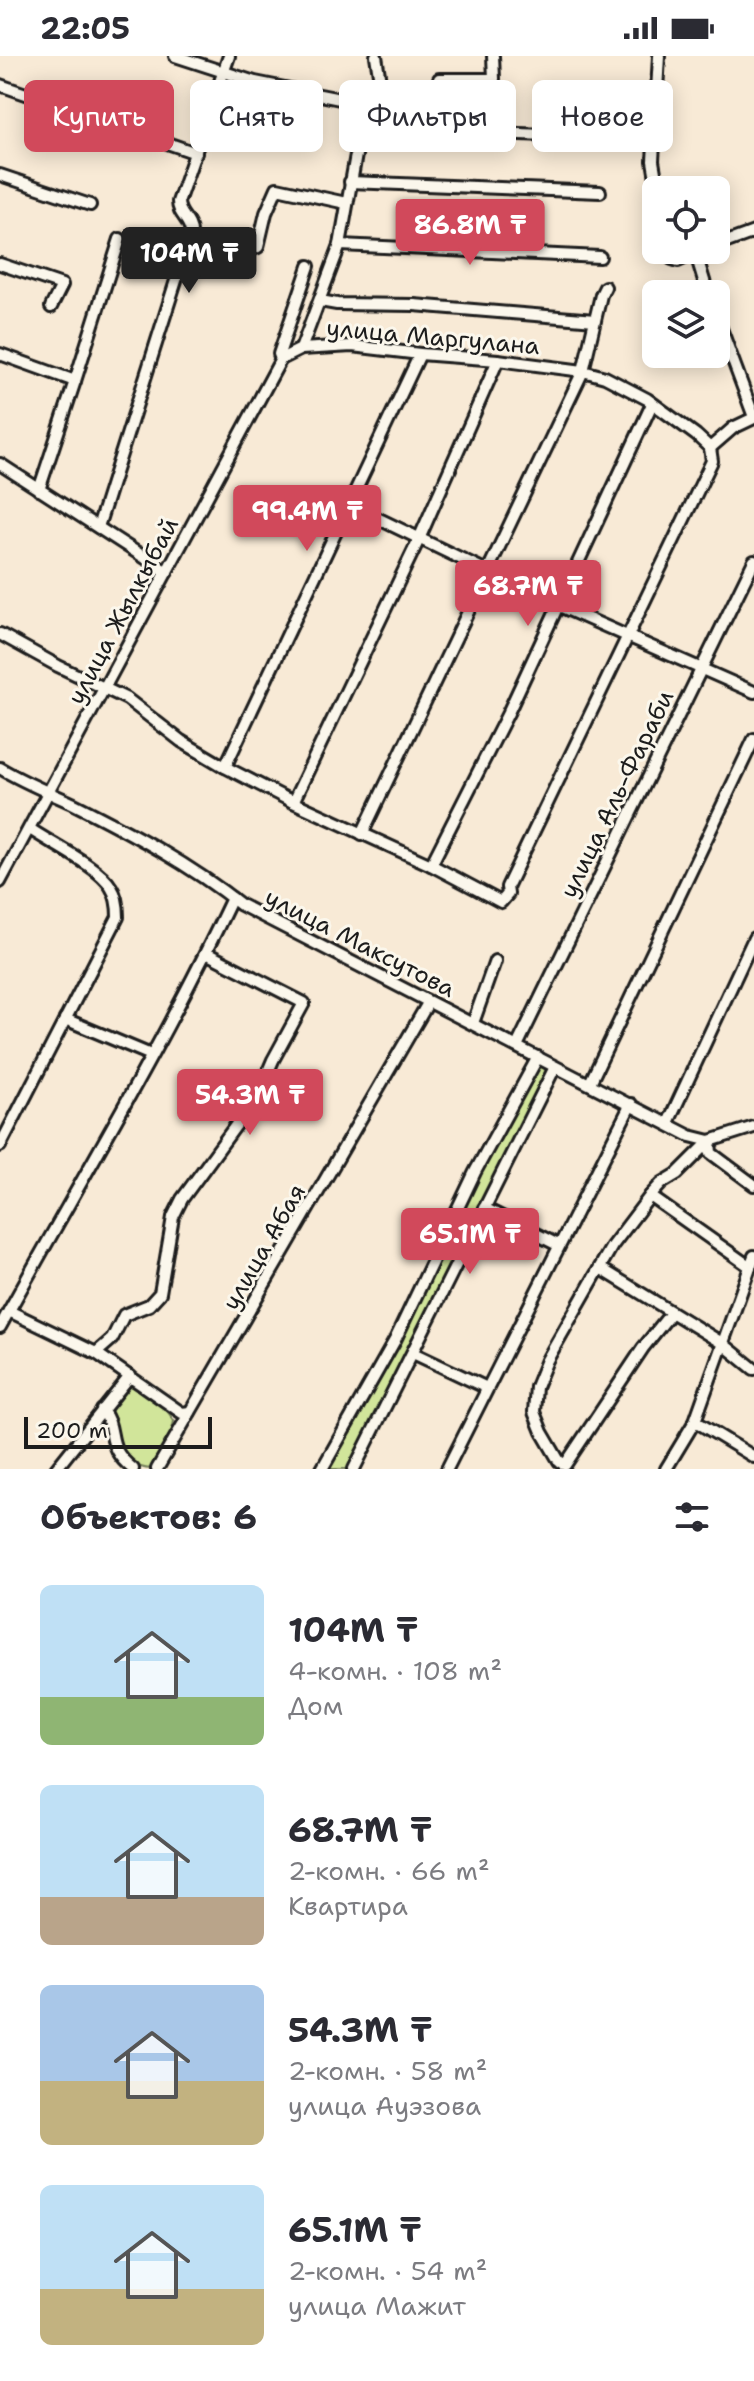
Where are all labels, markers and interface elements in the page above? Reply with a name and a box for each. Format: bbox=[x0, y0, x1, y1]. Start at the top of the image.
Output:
text: 22:05 bbox=[40, 8, 130, 49]
chip: Купить bbox=[24, 80, 174, 152]
chip: Снять bbox=[190, 80, 323, 152]
chip: Фильтры bbox=[339, 80, 516, 152]
chip: Новое bbox=[532, 80, 673, 152]
map controls bbox=[642, 176, 730, 368]
button: locate bbox=[642, 176, 730, 264]
pin: 86.8M ₸ bbox=[396, 199, 544, 267]
text: 86.8M ₸ bbox=[414, 207, 526, 242]
pin: 104M ₸ bbox=[124, 227, 254, 295]
text: 104M ₸ bbox=[139, 235, 239, 270]
button: layers bbox=[642, 280, 730, 368]
street label: улица Маргулана bbox=[325, 312, 541, 362]
pin: 99.4M ₸ bbox=[233, 485, 381, 553]
text: 99.4M ₸ bbox=[251, 493, 363, 528]
street label: улица Жылкыбай bbox=[60, 512, 186, 710]
pin: 68.7M ₸ bbox=[454, 560, 602, 628]
text: 68.7M ₸ bbox=[473, 568, 583, 603]
street label: улица Аль-Фараби bbox=[553, 685, 681, 903]
street label: улица Максутова bbox=[259, 881, 461, 1005]
pin: 54.3M ₸ bbox=[176, 1069, 324, 1137]
text: 54.3M ₸ bbox=[195, 1077, 305, 1112]
street label: улица Абая bbox=[215, 1178, 313, 1316]
pin: 65.1M ₸ bbox=[396, 1208, 544, 1276]
text: 65.1M ₸ bbox=[419, 1216, 521, 1251]
scale bar bbox=[24, 1413, 212, 1449]
text: 200 m bbox=[36, 1416, 108, 1445]
text: Объектов: 6 bbox=[40, 1494, 257, 1540]
icon: filters bbox=[670, 1495, 714, 1539]
text: 104M ₸ bbox=[288, 1607, 418, 1653]
icon: home bbox=[104, 1617, 200, 1713]
text: 4-комн. · 108 m² bbox=[288, 1653, 502, 1688]
text: Дом bbox=[288, 1688, 343, 1723]
text: 68.7M ₸ bbox=[288, 1807, 432, 1853]
icon: home bbox=[104, 1817, 200, 1913]
text: 2-комн. · 66 m² bbox=[288, 1853, 490, 1888]
text: Квартира bbox=[288, 1888, 408, 1923]
text: 54.3M ₸ bbox=[288, 2007, 432, 2053]
icon: home bbox=[104, 2017, 200, 2113]
text: 2-комн. · 58 m² bbox=[288, 2053, 488, 2088]
text: улица Ауэзова bbox=[288, 2088, 481, 2123]
text: 65.1M ₸ bbox=[288, 2207, 421, 2253]
icon: home bbox=[104, 2217, 200, 2313]
text: 2-комн. · 54 m² bbox=[288, 2253, 488, 2288]
text: улица Мажит bbox=[288, 2288, 466, 2323]

